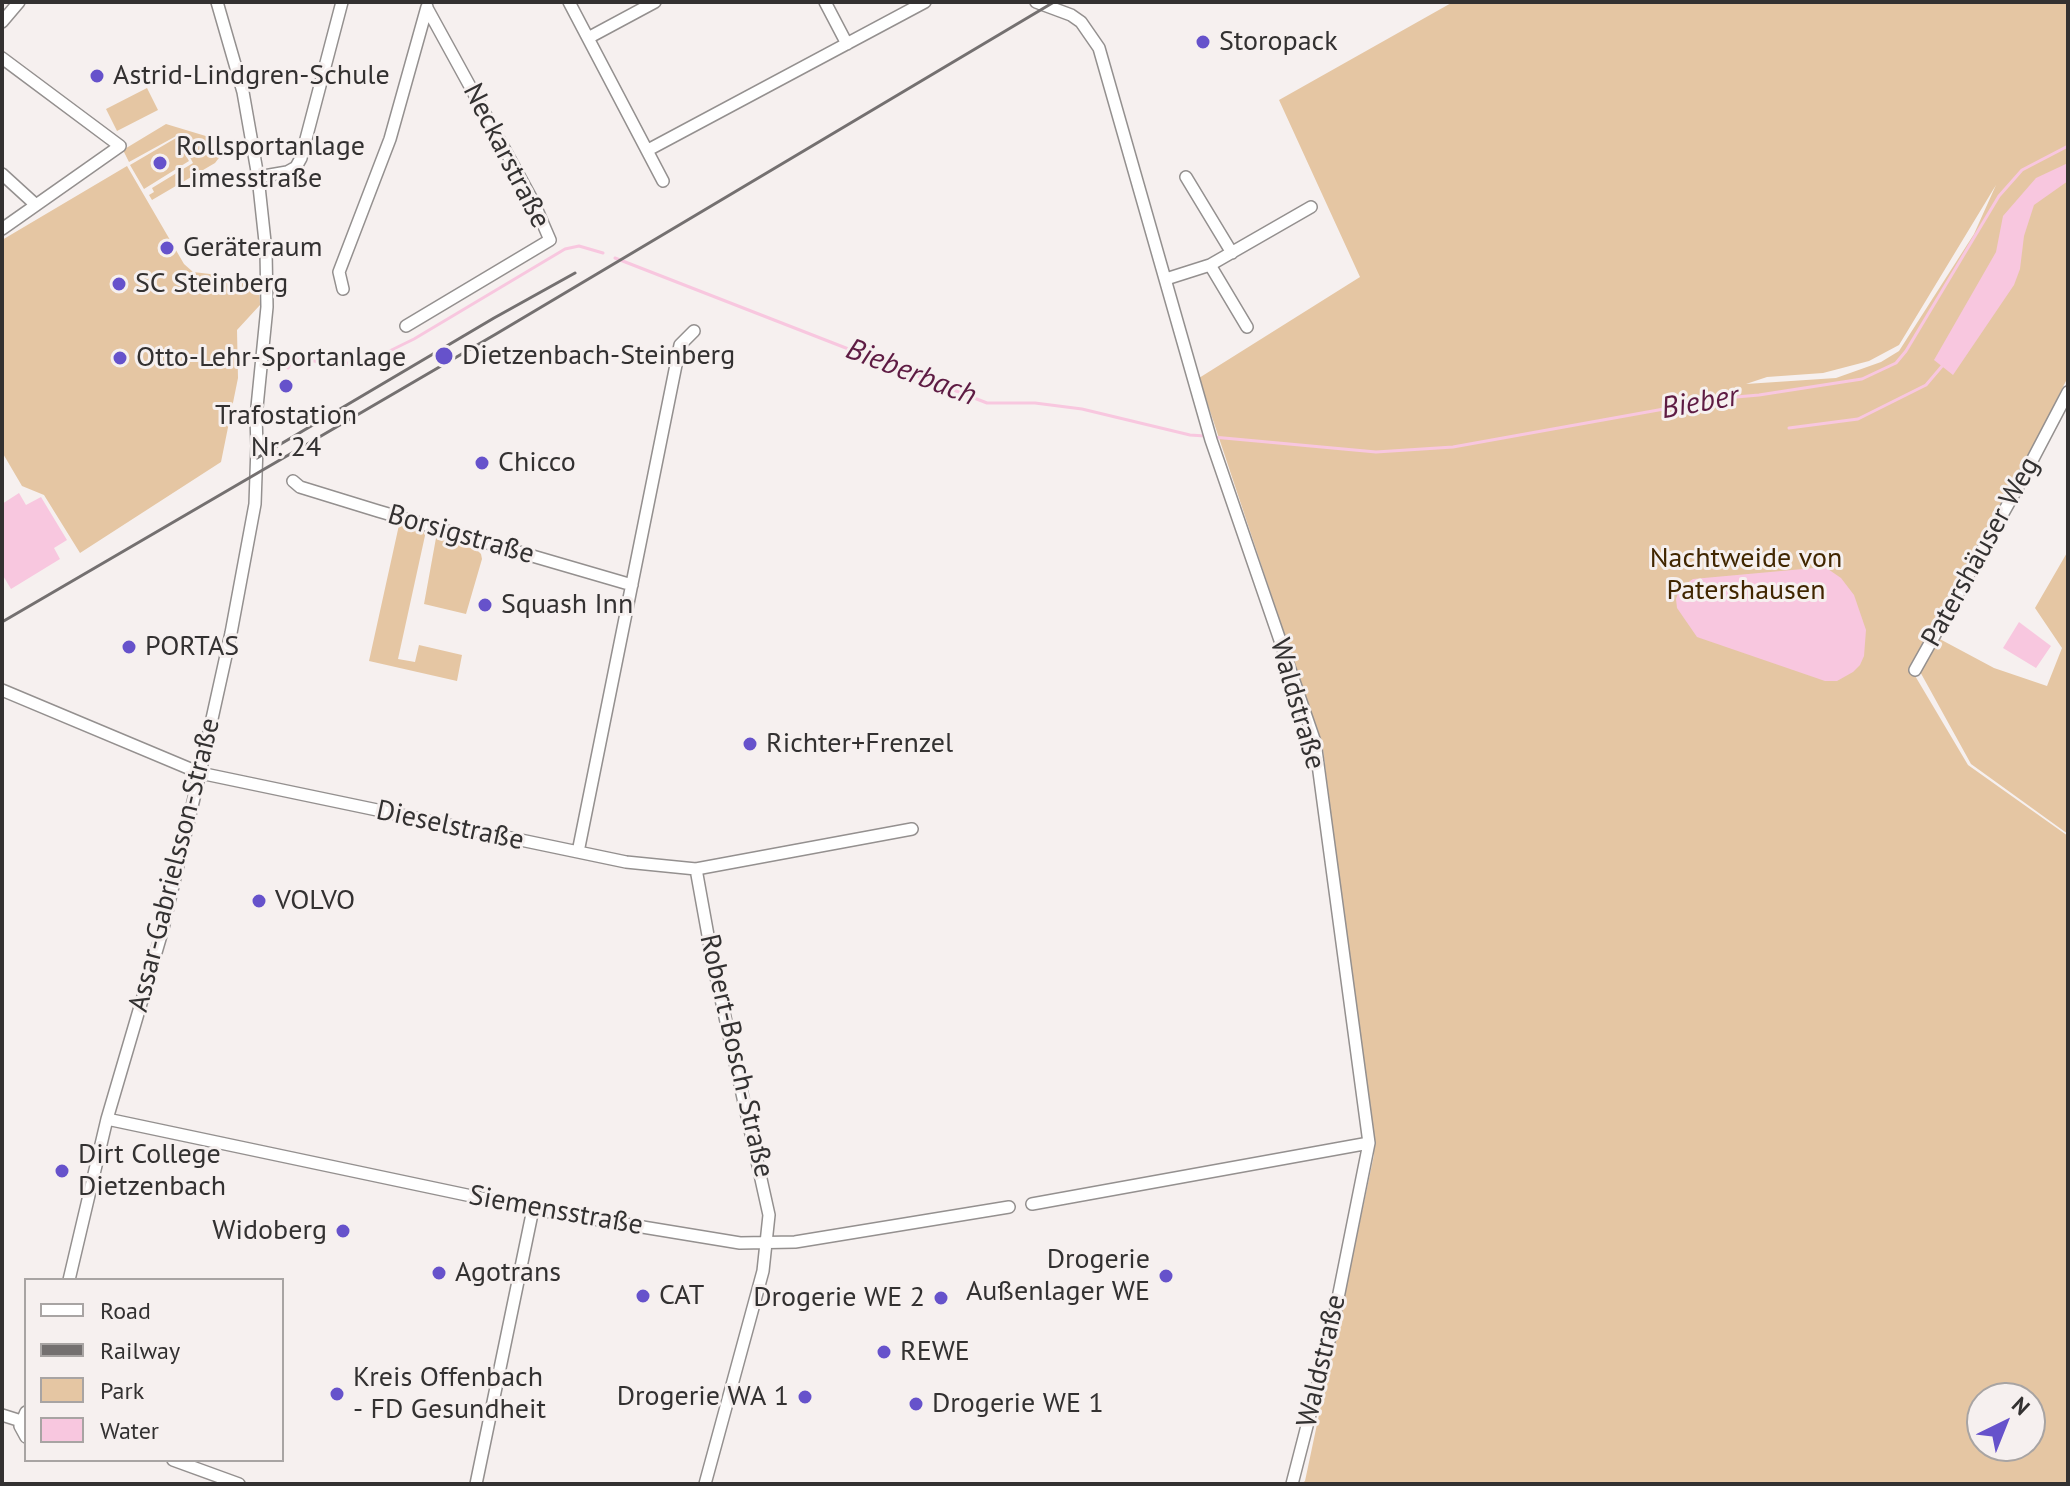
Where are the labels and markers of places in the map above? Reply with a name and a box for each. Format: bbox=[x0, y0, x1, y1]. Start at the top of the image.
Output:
place label: Storopack bbox=[1219, 25, 1338, 59]
marker: Storopack bbox=[1194, 33, 1212, 51]
place label: Astrid-Lindgren-Schule bbox=[113, 59, 390, 93]
marker: Astrid-Lindgren-Schule bbox=[88, 67, 106, 85]
place label: Rollsportanlage Limesstraße bbox=[176, 130, 365, 196]
marker: Rollsportanlage Limesstraße bbox=[151, 154, 169, 172]
place label: Geräteraum bbox=[183, 231, 322, 265]
marker: Geräteraum bbox=[158, 239, 176, 257]
place label: SC Steinberg bbox=[135, 267, 288, 301]
marker: SC Steinberg bbox=[110, 275, 128, 293]
place label: Dietzenbach-Steinberg bbox=[462, 339, 735, 373]
place label: Otto-Lehr-Sportanlage bbox=[136, 341, 406, 375]
marker: Dietzenbach-Steinberg bbox=[433, 345, 455, 367]
marker: Otto-Lehr-Sportanlage bbox=[111, 349, 129, 367]
marker: Trafostation Nr. 24 bbox=[277, 377, 295, 395]
place label: Trafostation Nr. 24 bbox=[215, 399, 357, 465]
place label: Chicco bbox=[498, 446, 576, 480]
marker: Chicco bbox=[473, 454, 491, 472]
place label: Squash Inn bbox=[501, 588, 633, 622]
marker: Squash Inn bbox=[476, 596, 494, 614]
place label: PORTAS bbox=[145, 630, 239, 664]
marker: PORTAS bbox=[120, 638, 138, 656]
place label: Richter+Frenzel bbox=[766, 727, 953, 761]
marker: Richter+Frenzel bbox=[741, 735, 759, 753]
place label: VOLVO bbox=[275, 884, 355, 918]
marker: VOLVO bbox=[250, 892, 268, 910]
place label: Dirt College Dietzenbach bbox=[78, 1138, 226, 1204]
marker: Dirt College Dietzenbach bbox=[53, 1162, 71, 1180]
place label: Widoberg bbox=[212, 1214, 327, 1248]
marker: Widoberg bbox=[334, 1222, 352, 1240]
place label: Drogerie Außenlager WE bbox=[966, 1243, 1150, 1309]
place label: Agotrans bbox=[455, 1256, 561, 1290]
marker: Agotrans bbox=[430, 1264, 448, 1282]
marker: Drogerie Außenlager WE bbox=[1157, 1267, 1175, 1285]
place label: CAT bbox=[659, 1279, 704, 1313]
place label: Drogerie WE 2 bbox=[753, 1281, 925, 1315]
marker: CAT bbox=[634, 1287, 652, 1305]
marker: Drogerie WE 2 bbox=[932, 1289, 950, 1307]
place label: REWE bbox=[900, 1335, 970, 1369]
marker: REWE bbox=[875, 1343, 893, 1361]
place label: Kreis Offenbach - FD Gesundheit bbox=[353, 1361, 546, 1427]
place label: Drogerie WA 1 bbox=[617, 1380, 789, 1414]
marker: Kreis Offenbach - FD Gesundheit bbox=[328, 1385, 346, 1403]
place label: Drogerie WE 1 bbox=[932, 1387, 1104, 1421]
marker: Drogerie WA 1 bbox=[796, 1388, 814, 1406]
marker: Drogerie WE 1 bbox=[907, 1395, 925, 1413]

